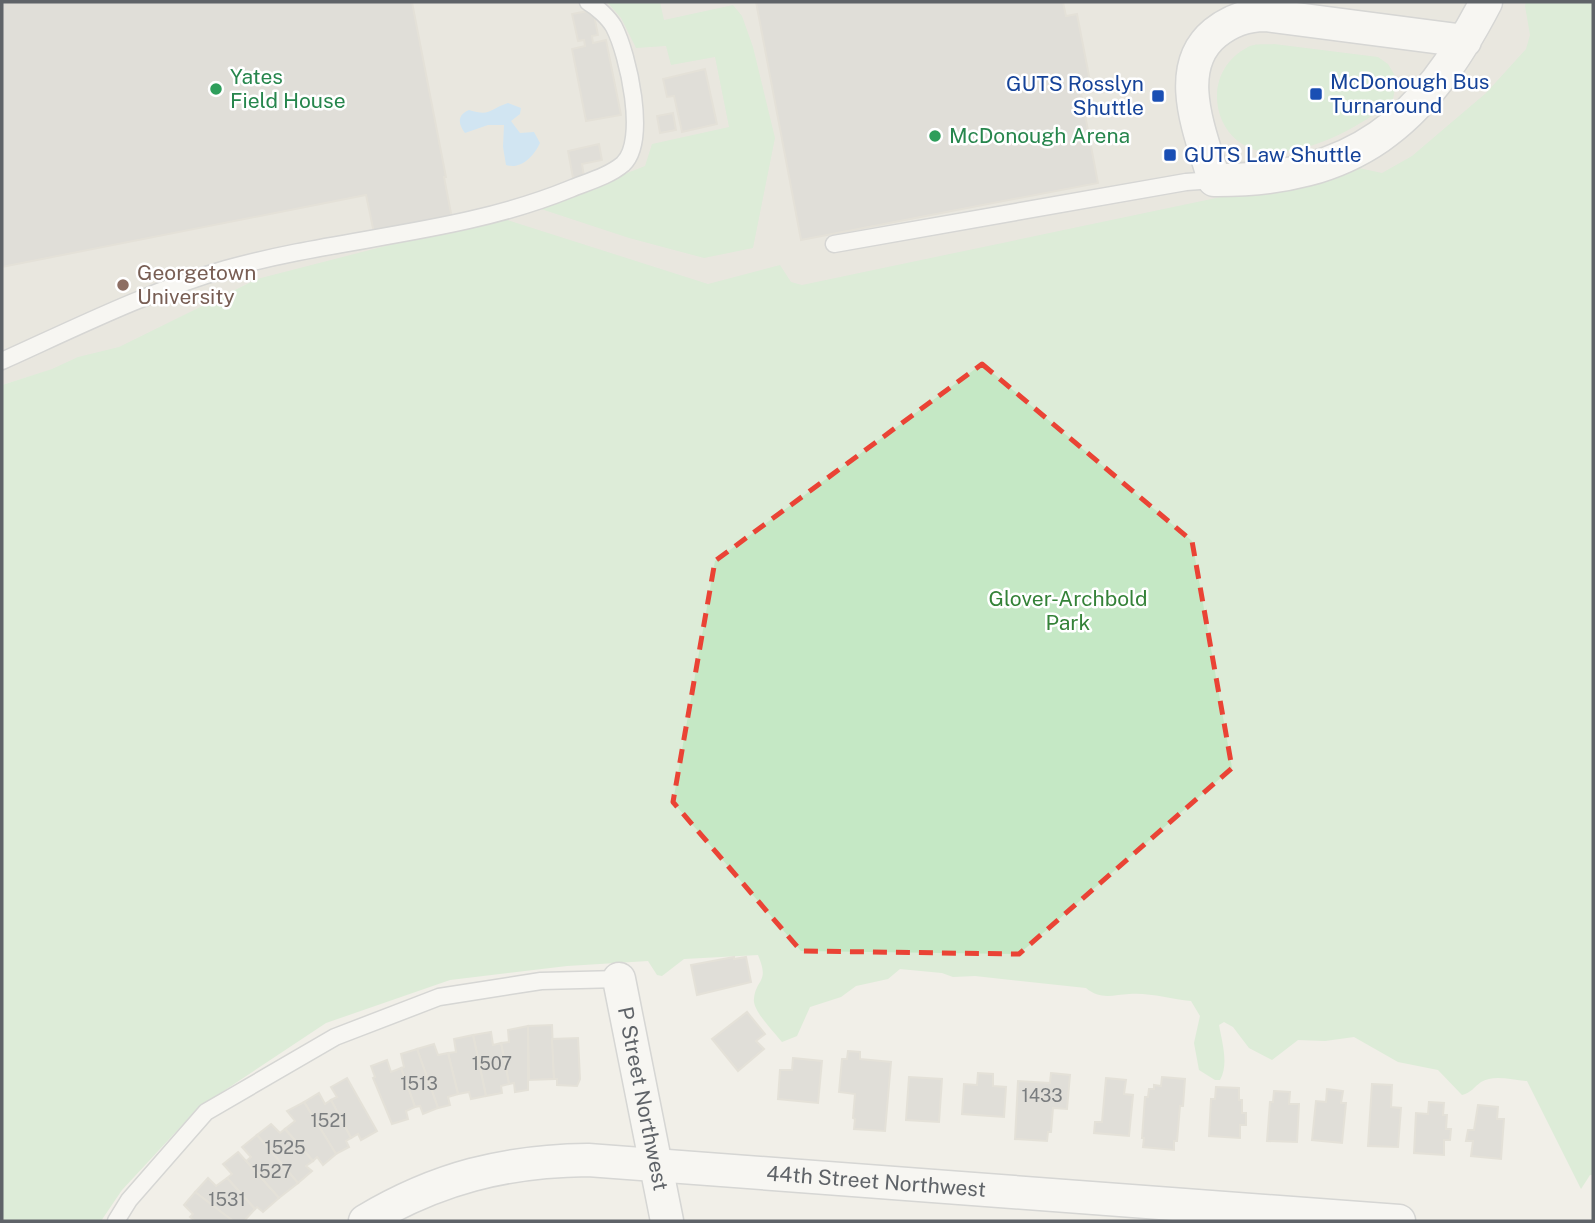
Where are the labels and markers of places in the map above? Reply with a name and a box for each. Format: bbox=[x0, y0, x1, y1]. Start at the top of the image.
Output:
place label: Yates Field House bbox=[230, 64, 346, 113]
place label: McDonough Bus Turnaround bbox=[1330, 69, 1489, 118]
place label: GUTS Rosslyn Shuttle bbox=[1006, 71, 1144, 120]
marker: Yates Field House bbox=[208, 81, 224, 97]
marker: McDonough Bus Turnaround bbox=[1308, 86, 1324, 102]
marker: GUTS Rosslyn Shuttle bbox=[1150, 88, 1166, 104]
place label: McDonough Arena bbox=[949, 123, 1130, 148]
marker: McDonough Arena bbox=[927, 128, 943, 144]
place label: GUTS Law Shuttle bbox=[1184, 142, 1362, 167]
marker: GUTS Law Shuttle bbox=[1162, 147, 1178, 163]
place label: Georgetown University bbox=[137, 260, 256, 309]
marker: Georgetown University bbox=[115, 277, 131, 293]

